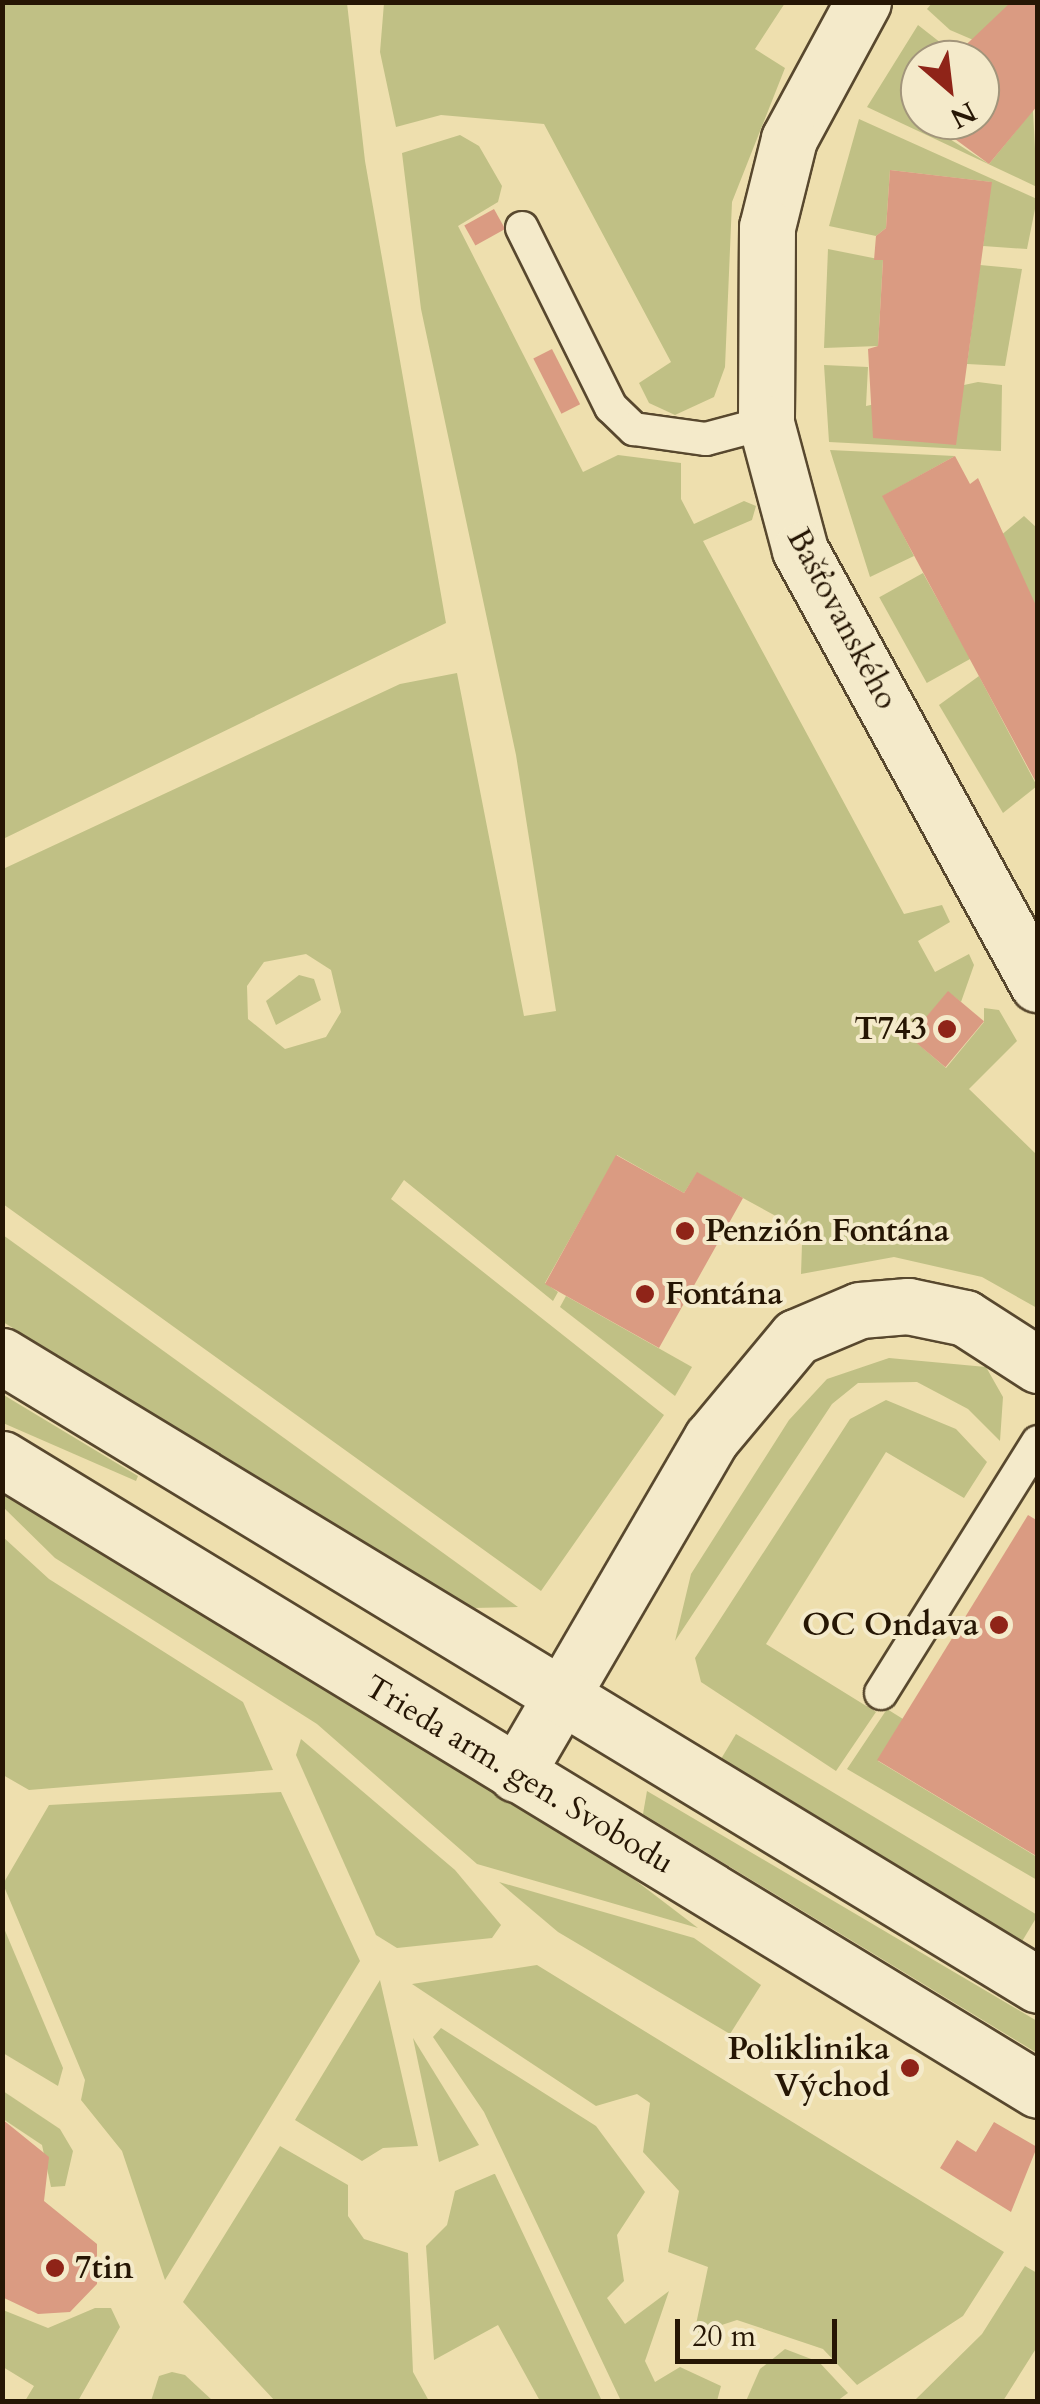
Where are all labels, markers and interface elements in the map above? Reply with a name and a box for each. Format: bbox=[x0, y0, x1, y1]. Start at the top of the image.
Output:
north arrow bbox=[900, 40, 1000, 140]
text: N bbox=[944, 92, 983, 137]
street label: Bašťovanského bbox=[778, 522, 906, 716]
place label: T743 bbox=[854, 1010, 927, 1048]
marker: T743 bbox=[936, 1018, 958, 1040]
place label: Penzión Fontána bbox=[705, 1212, 950, 1250]
marker: Penzión Fontána bbox=[674, 1220, 696, 1242]
place label: Fontána bbox=[665, 1275, 783, 1313]
marker: Fontána bbox=[634, 1283, 656, 1305]
place label: OC Ondava bbox=[802, 1606, 979, 1644]
marker: OC Ondava bbox=[988, 1614, 1010, 1636]
street label: Trieda arm. gen. Svobodu bbox=[358, 1668, 680, 1882]
place label: Poliklinika Východ bbox=[728, 2031, 890, 2106]
marker: Poliklinika Východ bbox=[899, 2057, 921, 2079]
place label: 7tin bbox=[75, 2249, 133, 2287]
marker: 7tin bbox=[44, 2257, 66, 2279]
scale bar bbox=[680, 2299, 842, 2361]
text: 20 m bbox=[692, 2316, 756, 2357]

